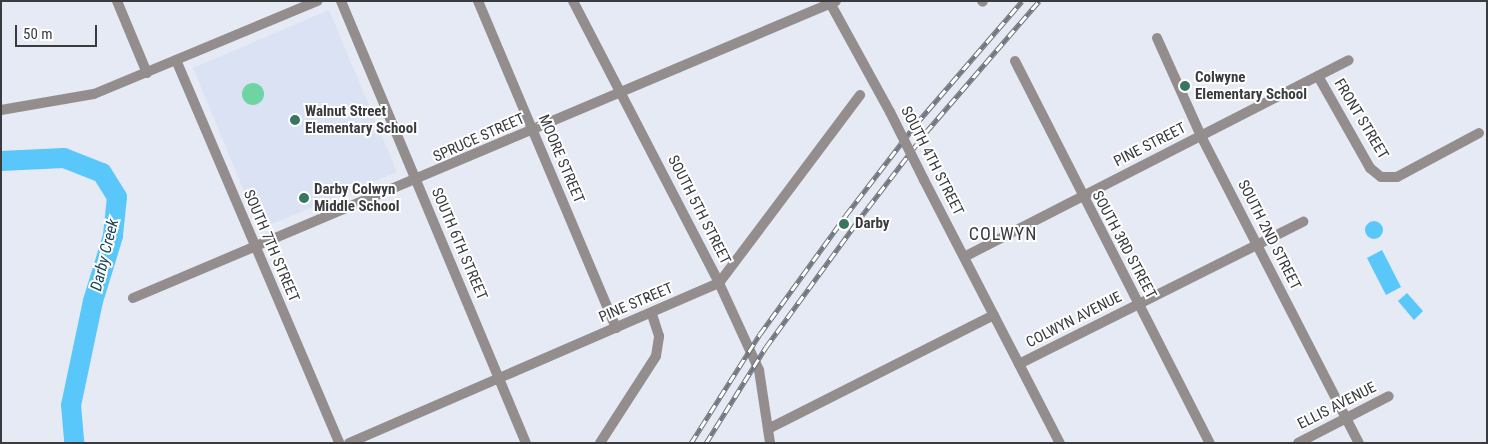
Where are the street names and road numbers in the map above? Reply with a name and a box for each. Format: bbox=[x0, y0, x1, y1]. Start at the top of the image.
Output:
street label: FRONT STREET bbox=[1330, 75, 1392, 163]
street label: SOUTH 4TH STREET bbox=[897, 103, 967, 219]
street label: SPRUCE STREET bbox=[430, 110, 528, 166]
street label: MOORE STREET bbox=[534, 112, 588, 206]
street label: PINE STREET bbox=[1111, 119, 1189, 171]
street label: SOUTH 5TH STREET bbox=[664, 152, 734, 268]
street label: SOUTH 2ND STREET bbox=[1234, 177, 1304, 293]
street label: SOUTH 6TH STREET bbox=[427, 185, 491, 303]
street label: SOUTH 7TH STREET bbox=[239, 187, 303, 305]
street label: SOUTH 3RD STREET bbox=[1088, 188, 1160, 302]
street label: PINE STREET bbox=[596, 279, 676, 327]
street label: COLWYN AVENUE bbox=[1023, 288, 1125, 352]
street label: ELLIS AVENUE bbox=[1295, 379, 1379, 433]

